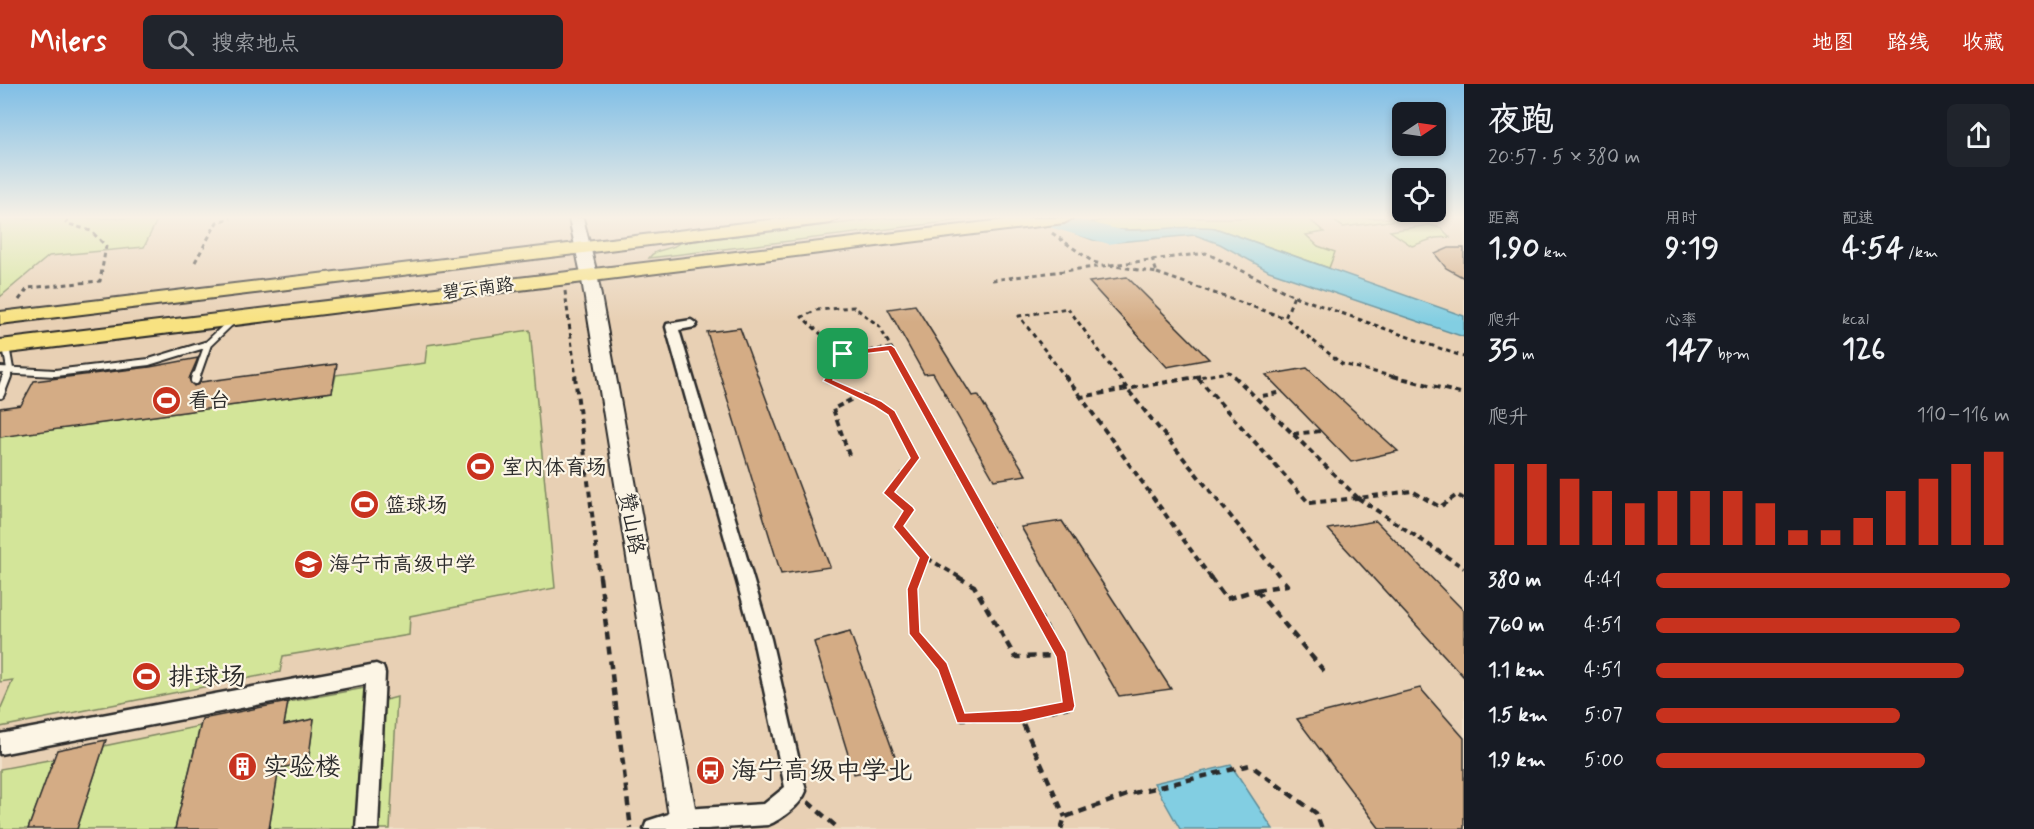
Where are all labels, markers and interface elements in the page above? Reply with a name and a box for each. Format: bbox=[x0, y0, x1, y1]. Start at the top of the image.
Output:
search box bbox=[143, 15, 563, 69]
text: Milers bbox=[30, 24, 107, 61]
icon: search bbox=[164, 26, 197, 59]
text: 地图 bbox=[1812, 29, 1854, 57]
text: 路线 bbox=[1887, 29, 1929, 57]
text: 收藏 bbox=[1962, 29, 2004, 57]
text: 搜索地点 bbox=[212, 30, 300, 58]
text: 夜跑 bbox=[1488, 99, 1554, 143]
north arrow bbox=[1392, 102, 1446, 156]
map controls bbox=[1392, 102, 1446, 222]
button: share bbox=[1947, 104, 2010, 167]
text: 20:57 · 5 × 380 m bbox=[1488, 144, 1640, 171]
button: locate bbox=[1392, 168, 1446, 222]
text: 距离 bbox=[1488, 208, 1520, 229]
text: 用时 bbox=[1665, 208, 1697, 229]
text: 配速 bbox=[1842, 208, 1874, 229]
text: 1.90 bbox=[1488, 229, 1540, 268]
text: 9:19 bbox=[1665, 229, 1719, 268]
text: 4:54 bbox=[1842, 229, 1904, 268]
text: km bbox=[1540, 242, 1567, 263]
text: /km bbox=[1904, 242, 1938, 263]
street label: 碧云南路 bbox=[441, 273, 515, 305]
text: kcal bbox=[1842, 309, 1869, 330]
text: 爬升 bbox=[1488, 310, 1520, 331]
text: 心率 bbox=[1665, 310, 1697, 331]
pin bbox=[817, 328, 868, 379]
text: 126 bbox=[1842, 330, 1885, 369]
text: 35 bbox=[1488, 331, 1518, 370]
text: 147 bbox=[1665, 331, 1713, 370]
icon: arrive bbox=[826, 337, 859, 370]
text: m bbox=[1518, 344, 1535, 365]
text: bpm bbox=[1713, 344, 1750, 365]
sports icon: 看台 bbox=[151, 384, 183, 416]
place label: 看台 bbox=[188, 387, 230, 415]
text: 110–116 m bbox=[1917, 402, 2010, 429]
text: 爬升 bbox=[1488, 404, 1528, 431]
sports icon: 室内体育场 bbox=[465, 451, 497, 483]
place label: 室内体育场 bbox=[502, 454, 607, 482]
sports icon: 篮球场 bbox=[348, 489, 380, 521]
street label: 赞山路 bbox=[612, 490, 650, 557]
place label: 篮球场 bbox=[385, 492, 448, 520]
school or university icon: 海宁市高级中学 bbox=[292, 548, 324, 580]
place label: 海宁市高级中学 bbox=[329, 551, 476, 579]
text: 380 m bbox=[1488, 567, 1541, 594]
text: 4:41 bbox=[1584, 567, 1621, 594]
text: 760 m bbox=[1488, 612, 1545, 639]
text: 4:51 bbox=[1584, 612, 1622, 639]
text: 1.1 km bbox=[1488, 657, 1545, 684]
text: 4:51 bbox=[1584, 657, 1622, 684]
sports icon: 排球场 bbox=[131, 660, 163, 692]
place label: 排球场 bbox=[168, 661, 246, 695]
text: 1.5 km bbox=[1488, 702, 1548, 729]
text: 5:07 bbox=[1584, 702, 1623, 729]
text: 1.9 km bbox=[1488, 747, 1546, 774]
text: 5:00 bbox=[1584, 747, 1624, 774]
building icon: 实验楼 bbox=[226, 750, 258, 782]
place label: 实验楼 bbox=[263, 751, 341, 785]
bus stop icon: 海宁高级中学北 bbox=[694, 754, 726, 786]
place label: 海宁高级中学北 bbox=[731, 755, 913, 789]

